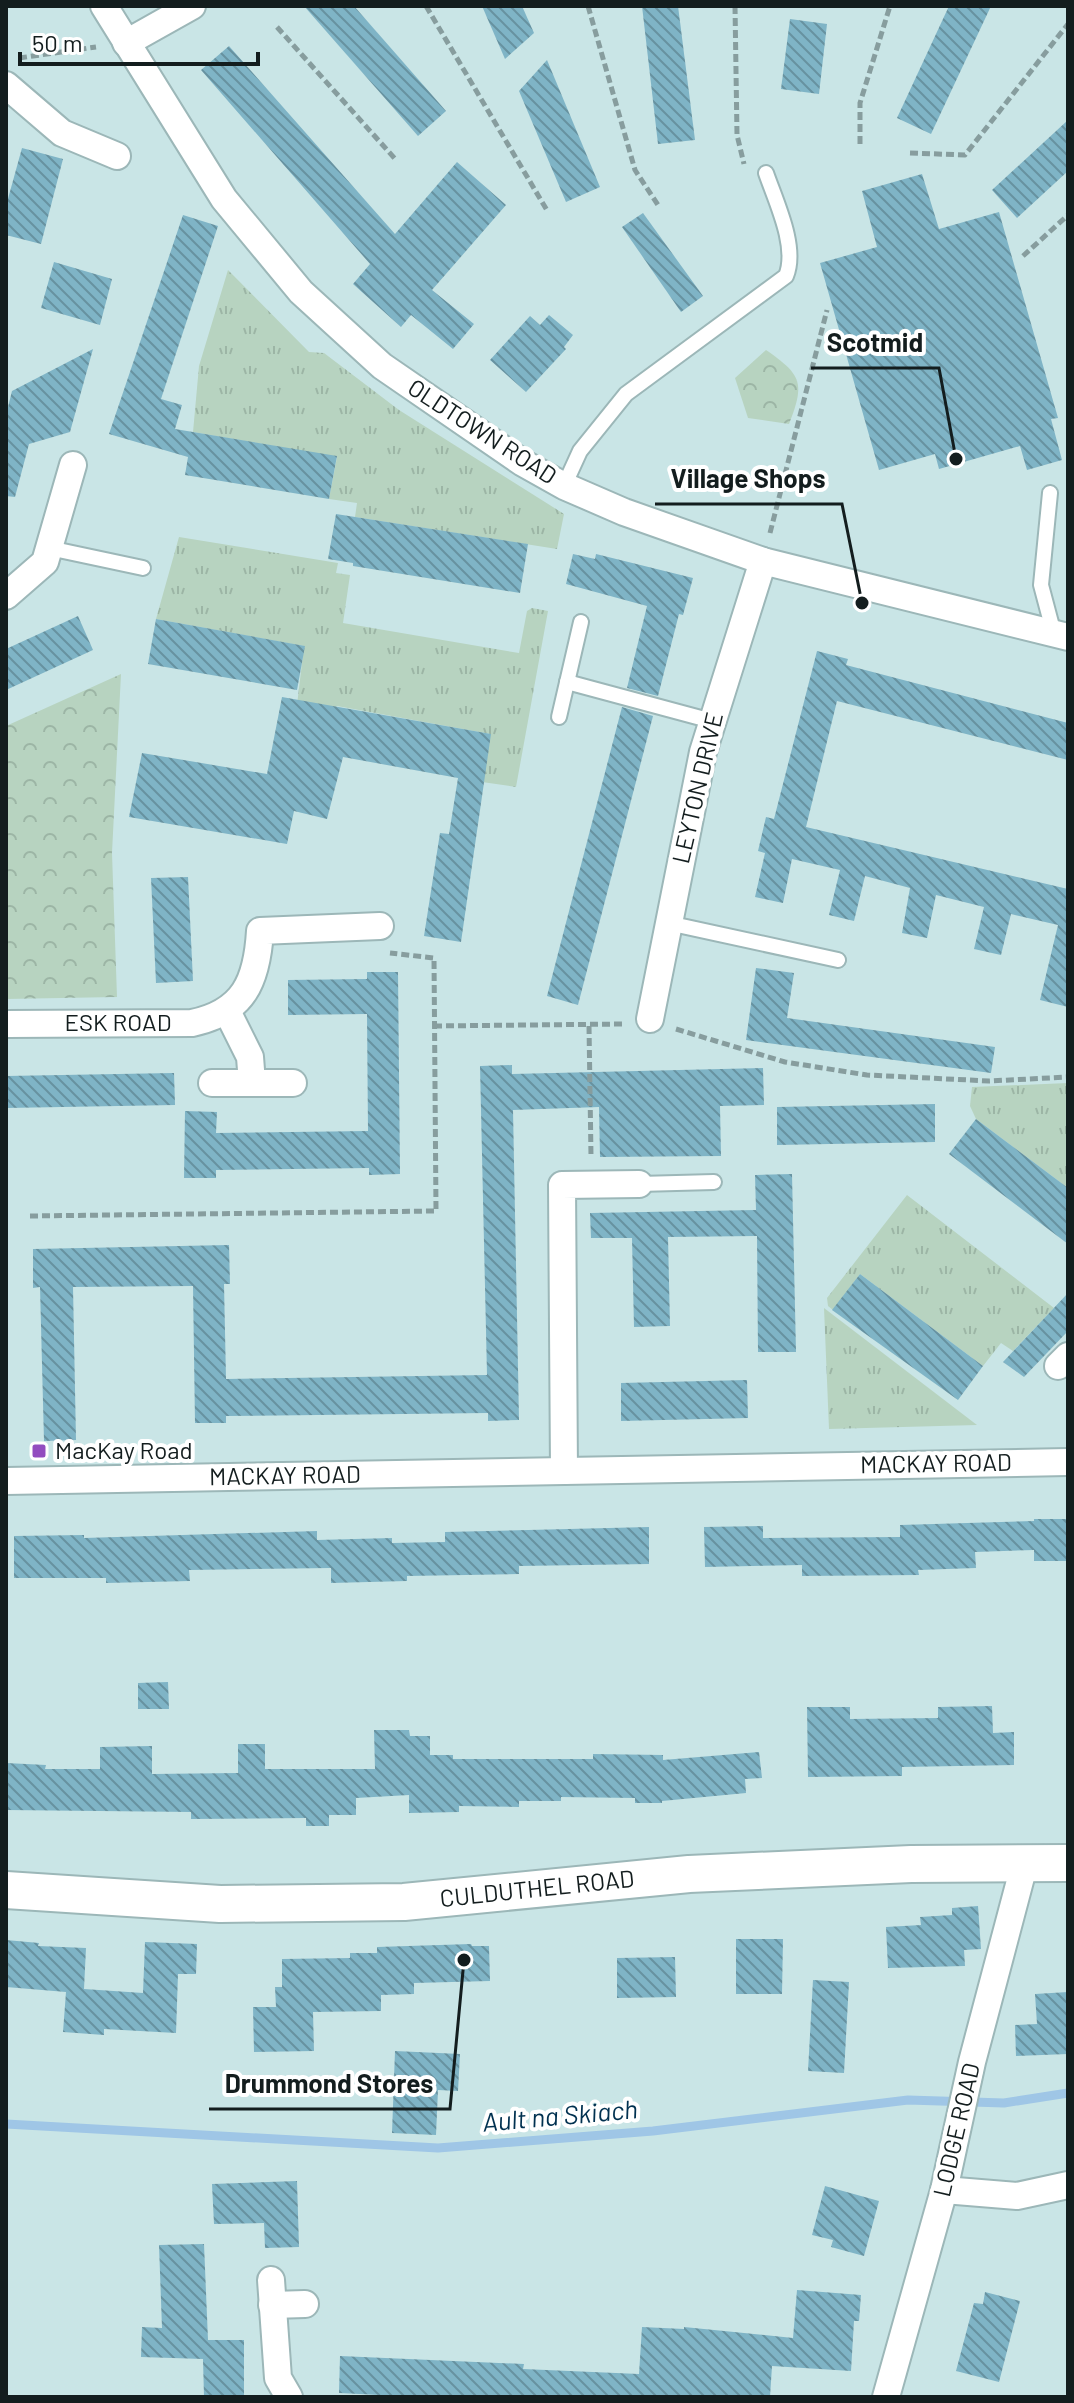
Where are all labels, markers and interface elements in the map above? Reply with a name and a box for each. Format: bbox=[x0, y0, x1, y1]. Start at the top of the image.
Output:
scale bar bbox=[20, 16, 258, 66]
text: 50 m bbox=[32, 28, 83, 57]
callout: Scotmid bbox=[811, 318, 939, 368]
text: Scotmid bbox=[827, 326, 923, 357]
street label: OLDTOWN ROAD bbox=[403, 372, 563, 490]
callout: Village Shops bbox=[655, 454, 842, 504]
text: Village Shops bbox=[671, 462, 826, 493]
street label: LEYTON DRIVE bbox=[665, 709, 728, 866]
street label: ESK ROAD bbox=[65, 1007, 172, 1036]
place label: MacKay Road bbox=[55, 1435, 193, 1464]
marker: MacKay Road bbox=[30, 1442, 48, 1460]
street label: MACKAY ROAD bbox=[860, 1447, 1012, 1478]
street label: MACKAY ROAD bbox=[209, 1459, 361, 1490]
street label: CULDUTHEL ROAD bbox=[438, 1863, 636, 1912]
callout: Drummond Stores bbox=[209, 2059, 450, 2109]
street label: LODGE ROAD bbox=[926, 2060, 985, 2199]
text: Drummond Stores bbox=[225, 2067, 433, 2098]
water label: Ault na Skiach bbox=[481, 2092, 639, 2137]

